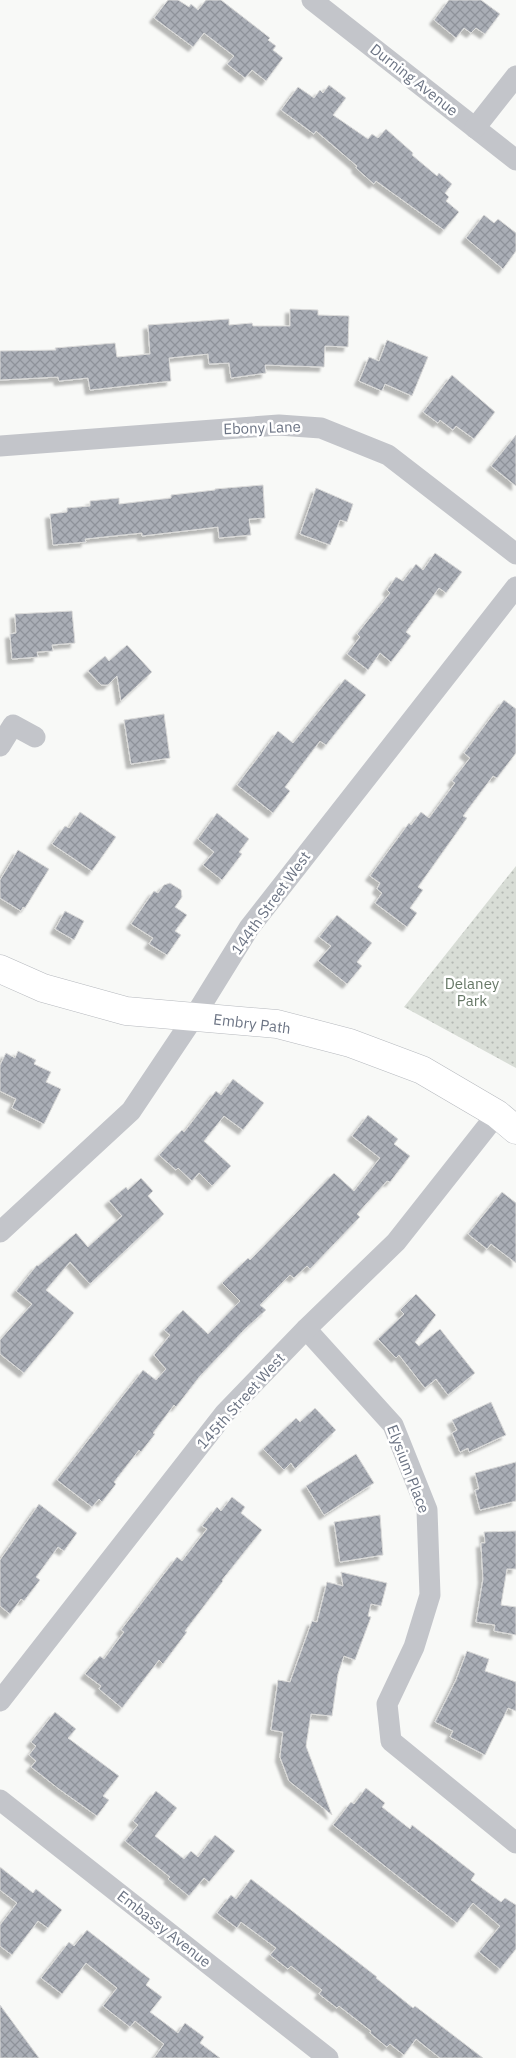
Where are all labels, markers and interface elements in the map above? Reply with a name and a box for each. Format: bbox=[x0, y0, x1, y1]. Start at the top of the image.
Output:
street label: Durning Avenue bbox=[367, 39, 462, 120]
street label: Ebony Lane bbox=[223, 417, 301, 438]
street label: 144th Street West bbox=[227, 847, 314, 958]
park label: Delaney Park bbox=[445, 974, 500, 1010]
street label: Embry Path bbox=[212, 1009, 292, 1038]
street label: 145th Street West bbox=[192, 1349, 289, 1453]
street label: Elysium Place bbox=[383, 1422, 434, 1516]
street label: Embassy Avenue bbox=[114, 1886, 215, 1971]

